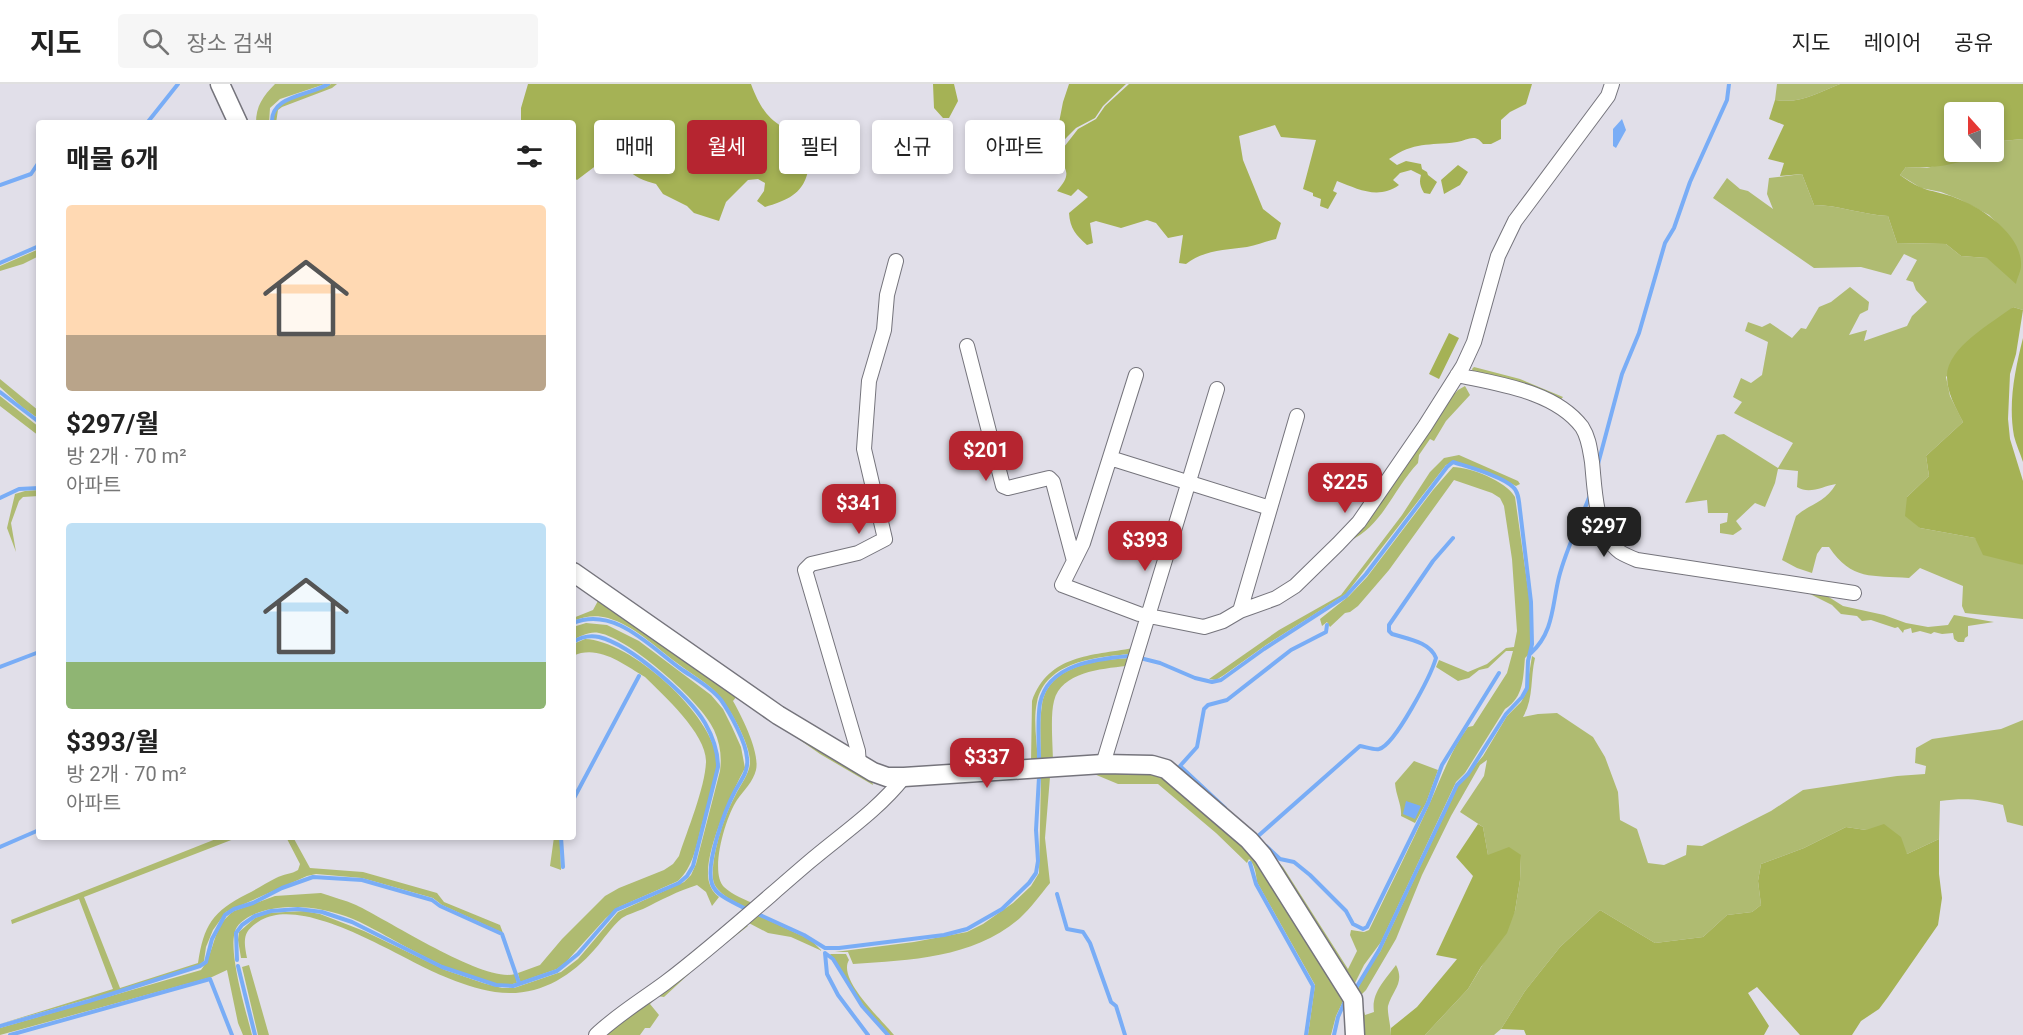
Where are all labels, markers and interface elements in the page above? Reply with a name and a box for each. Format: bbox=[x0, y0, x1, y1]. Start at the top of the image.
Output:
search box bbox=[118, 14, 538, 68]
icon: search bbox=[139, 25, 172, 58]
text: 지도 bbox=[30, 27, 82, 60]
text: 장소 검색 bbox=[187, 31, 273, 56]
text: 지도 bbox=[1792, 31, 1830, 55]
text: 레이어 bbox=[1863, 31, 1921, 55]
text: 공유 bbox=[1954, 31, 1993, 55]
north arrow bbox=[1944, 102, 2004, 162]
map controls bbox=[1944, 102, 2004, 162]
chip: 매매 bbox=[594, 120, 675, 174]
chip: 월세 bbox=[687, 120, 767, 174]
chip: 필터 bbox=[779, 120, 860, 174]
chip: 신규 bbox=[872, 120, 953, 174]
chip: 아파트 bbox=[965, 120, 1065, 174]
icon: filters bbox=[513, 140, 546, 173]
text: 매물 6개 bbox=[66, 144, 159, 174]
icon: home bbox=[252, 244, 360, 352]
text: $297/월 bbox=[66, 409, 159, 439]
pin: $201 bbox=[950, 431, 1022, 482]
text: $201 bbox=[963, 438, 1009, 462]
text: 방 2개 · 70 m² bbox=[66, 444, 186, 468]
pin: $225 bbox=[1309, 463, 1381, 514]
text: $225 bbox=[1322, 470, 1368, 494]
text: 아파트 bbox=[66, 473, 121, 497]
pin: $341 bbox=[823, 484, 895, 535]
text: $341 bbox=[836, 491, 882, 515]
pin: $297 bbox=[1568, 507, 1640, 558]
text: $297 bbox=[1581, 514, 1627, 538]
pin: $393 bbox=[1109, 521, 1181, 572]
text: $393 bbox=[1122, 528, 1168, 552]
icon: home bbox=[252, 562, 360, 670]
text: $393/월 bbox=[66, 727, 159, 757]
pin: $337 bbox=[951, 738, 1023, 789]
text: $337 bbox=[964, 745, 1010, 769]
text: 방 2개 · 70 m² bbox=[66, 762, 186, 786]
text: 아파트 bbox=[66, 791, 121, 815]

